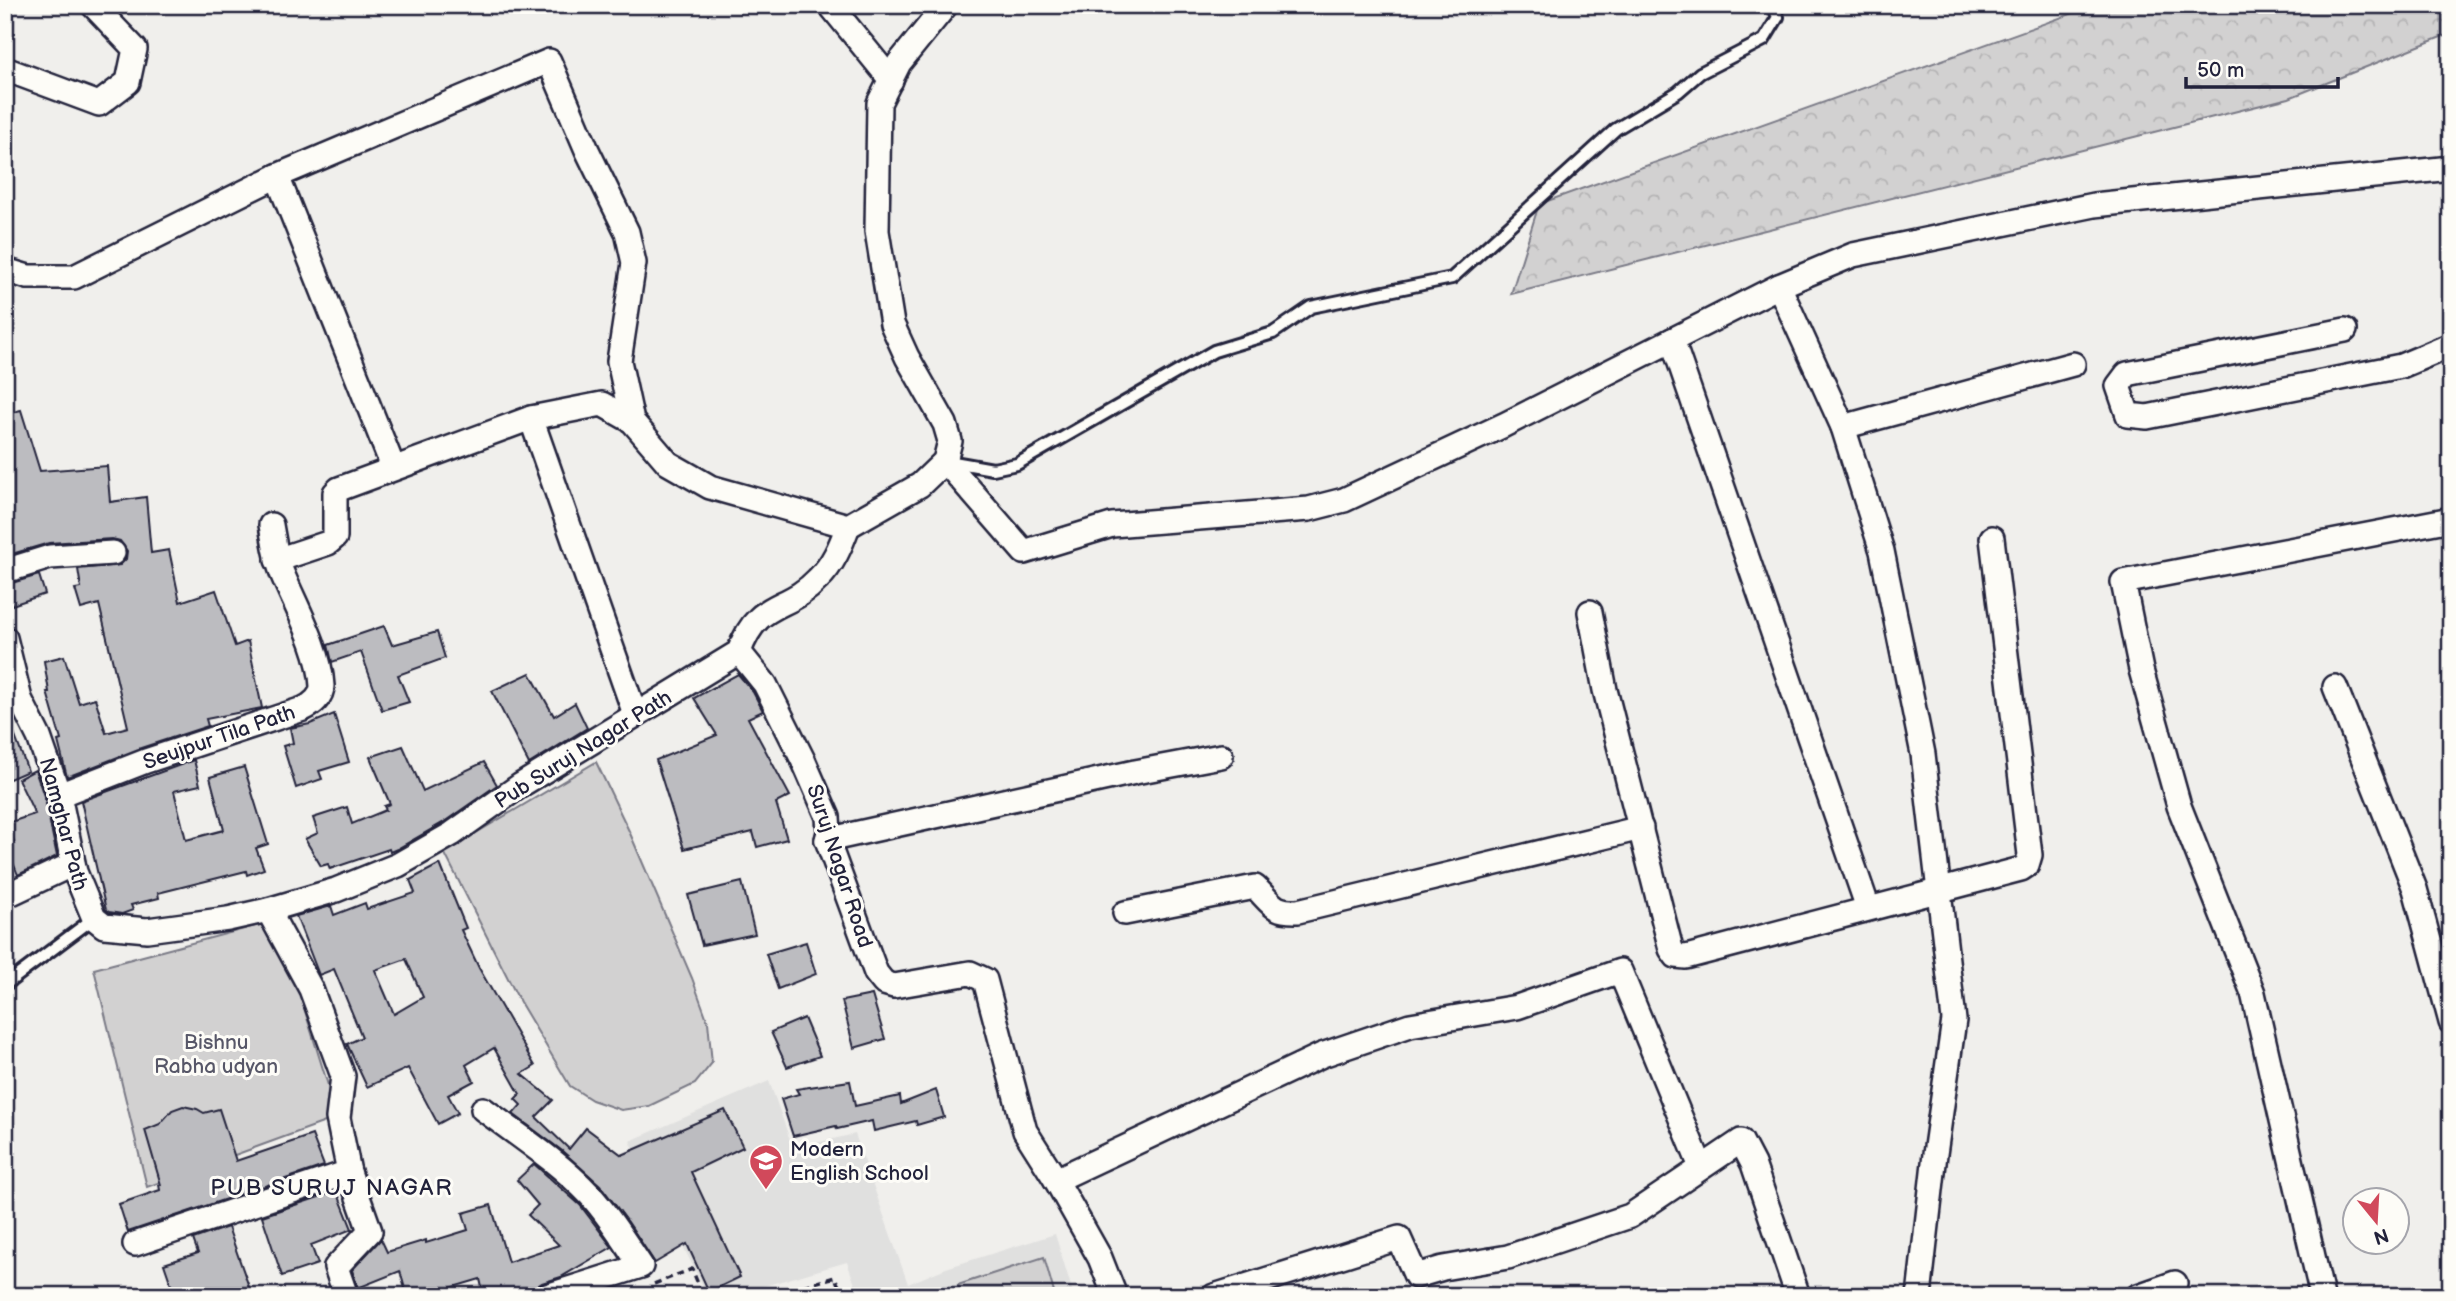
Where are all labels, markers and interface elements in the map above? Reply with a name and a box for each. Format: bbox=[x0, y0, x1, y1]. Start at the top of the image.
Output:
scale bar bbox=[2186, 46, 2339, 90]
text: 50 m bbox=[2197, 58, 2244, 83]
street label: Pub Suruj Nagar Path bbox=[490, 685, 676, 814]
street label: Seujpur Tila Path bbox=[140, 700, 299, 775]
street label: Namghar Path bbox=[34, 755, 93, 893]
street label: Suruj Nagar Road bbox=[801, 781, 878, 951]
park label: Bishnu Rabha udyan bbox=[154, 1030, 278, 1079]
place label: Modern English School bbox=[790, 1137, 929, 1186]
school or university icon: Modern English School bbox=[747, 1142, 785, 1191]
district label: PUB SURUJ NAGAR bbox=[210, 1174, 454, 1202]
north arrow bbox=[2340, 1186, 2410, 1256]
text: N bbox=[2370, 1223, 2391, 1249]

